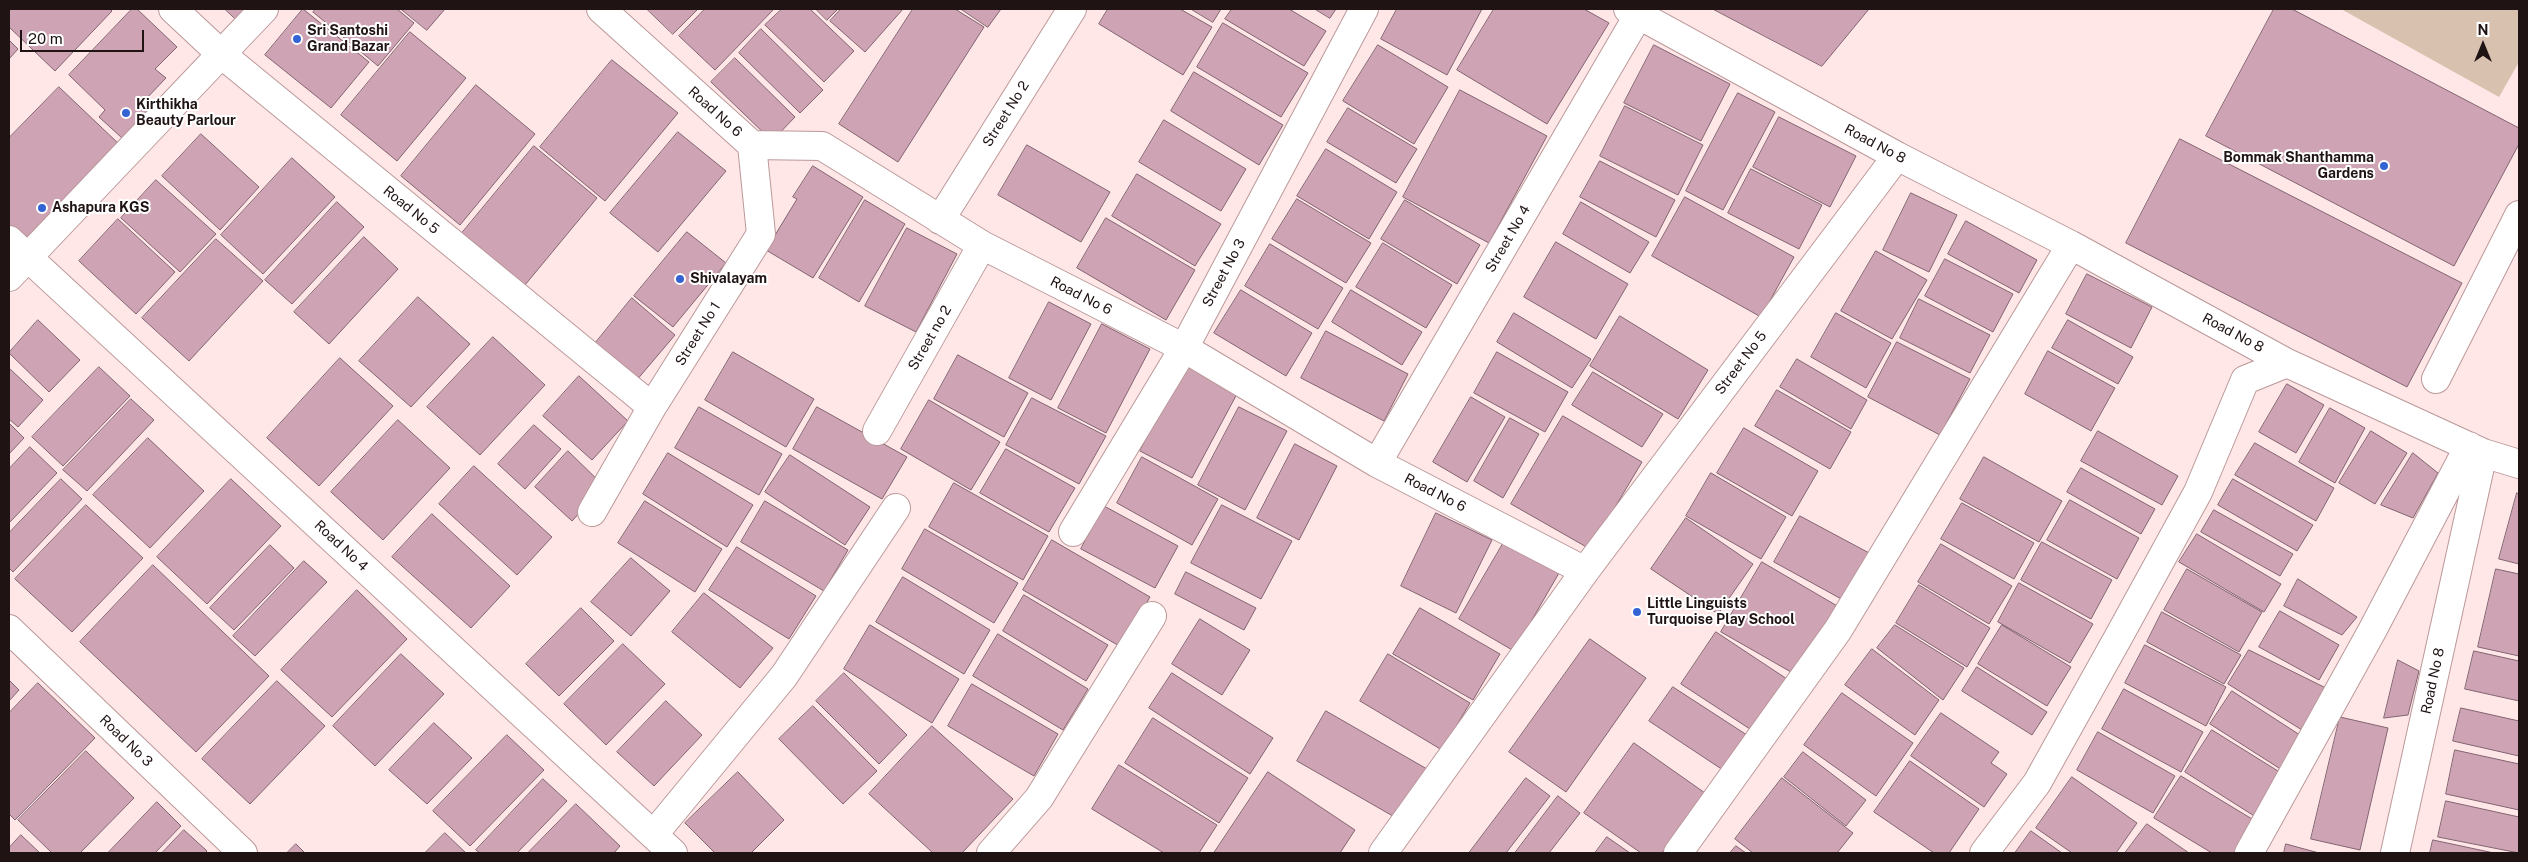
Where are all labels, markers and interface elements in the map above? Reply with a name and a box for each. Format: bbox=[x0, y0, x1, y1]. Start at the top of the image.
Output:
scale bar bbox=[22, 20, 146, 52]
north arrow bbox=[2458, 20, 2508, 70]
text: N bbox=[2478, 22, 2488, 38]
place label: Sri Santoshi Grand Bazar bbox=[307, 23, 389, 56]
text: 20 m bbox=[28, 30, 63, 47]
marker: Sri Santoshi Grand Bazar bbox=[291, 33, 303, 45]
street label: Street No 2 bbox=[979, 78, 1033, 150]
street label: Road No 6 bbox=[684, 83, 746, 141]
place label: Kirthikha Beauty Parlour bbox=[136, 97, 236, 130]
marker: Kirthikha Beauty Parlour bbox=[120, 107, 132, 119]
street label: Road No 8 bbox=[1841, 121, 1909, 167]
place label: Bommak Shanthamma Gardens bbox=[2223, 150, 2374, 182]
marker: Bommak Shanthamma Gardens bbox=[2378, 160, 2390, 172]
street label: Road No 5 bbox=[380, 182, 442, 238]
place label: Ashapura KGS bbox=[52, 200, 149, 216]
marker: Ashapura KGS bbox=[36, 202, 48, 214]
street label: Street No 4 bbox=[1482, 202, 1534, 276]
street label: Street No 3 bbox=[1199, 236, 1249, 310]
place label: Shivalayam bbox=[690, 271, 767, 287]
marker: Shivalayam bbox=[674, 273, 686, 285]
street label: Road No 6 bbox=[1047, 273, 1115, 319]
street label: Street No 1 bbox=[672, 299, 724, 369]
street label: Street no 2 bbox=[905, 303, 955, 373]
street label: Road No 8 bbox=[2199, 310, 2267, 356]
street label: Street No 5 bbox=[1712, 328, 1770, 398]
street label: Road No 6 bbox=[1401, 470, 1469, 516]
street label: Road No 4 bbox=[311, 517, 371, 575]
place label: Little Linguists Turquoise Play School bbox=[1647, 596, 1795, 628]
marker: Little Linguists Turquoise Play School bbox=[1631, 606, 1643, 618]
street label: Road No 8 bbox=[2418, 646, 2448, 716]
street label: Road No 3 bbox=[96, 712, 156, 770]

